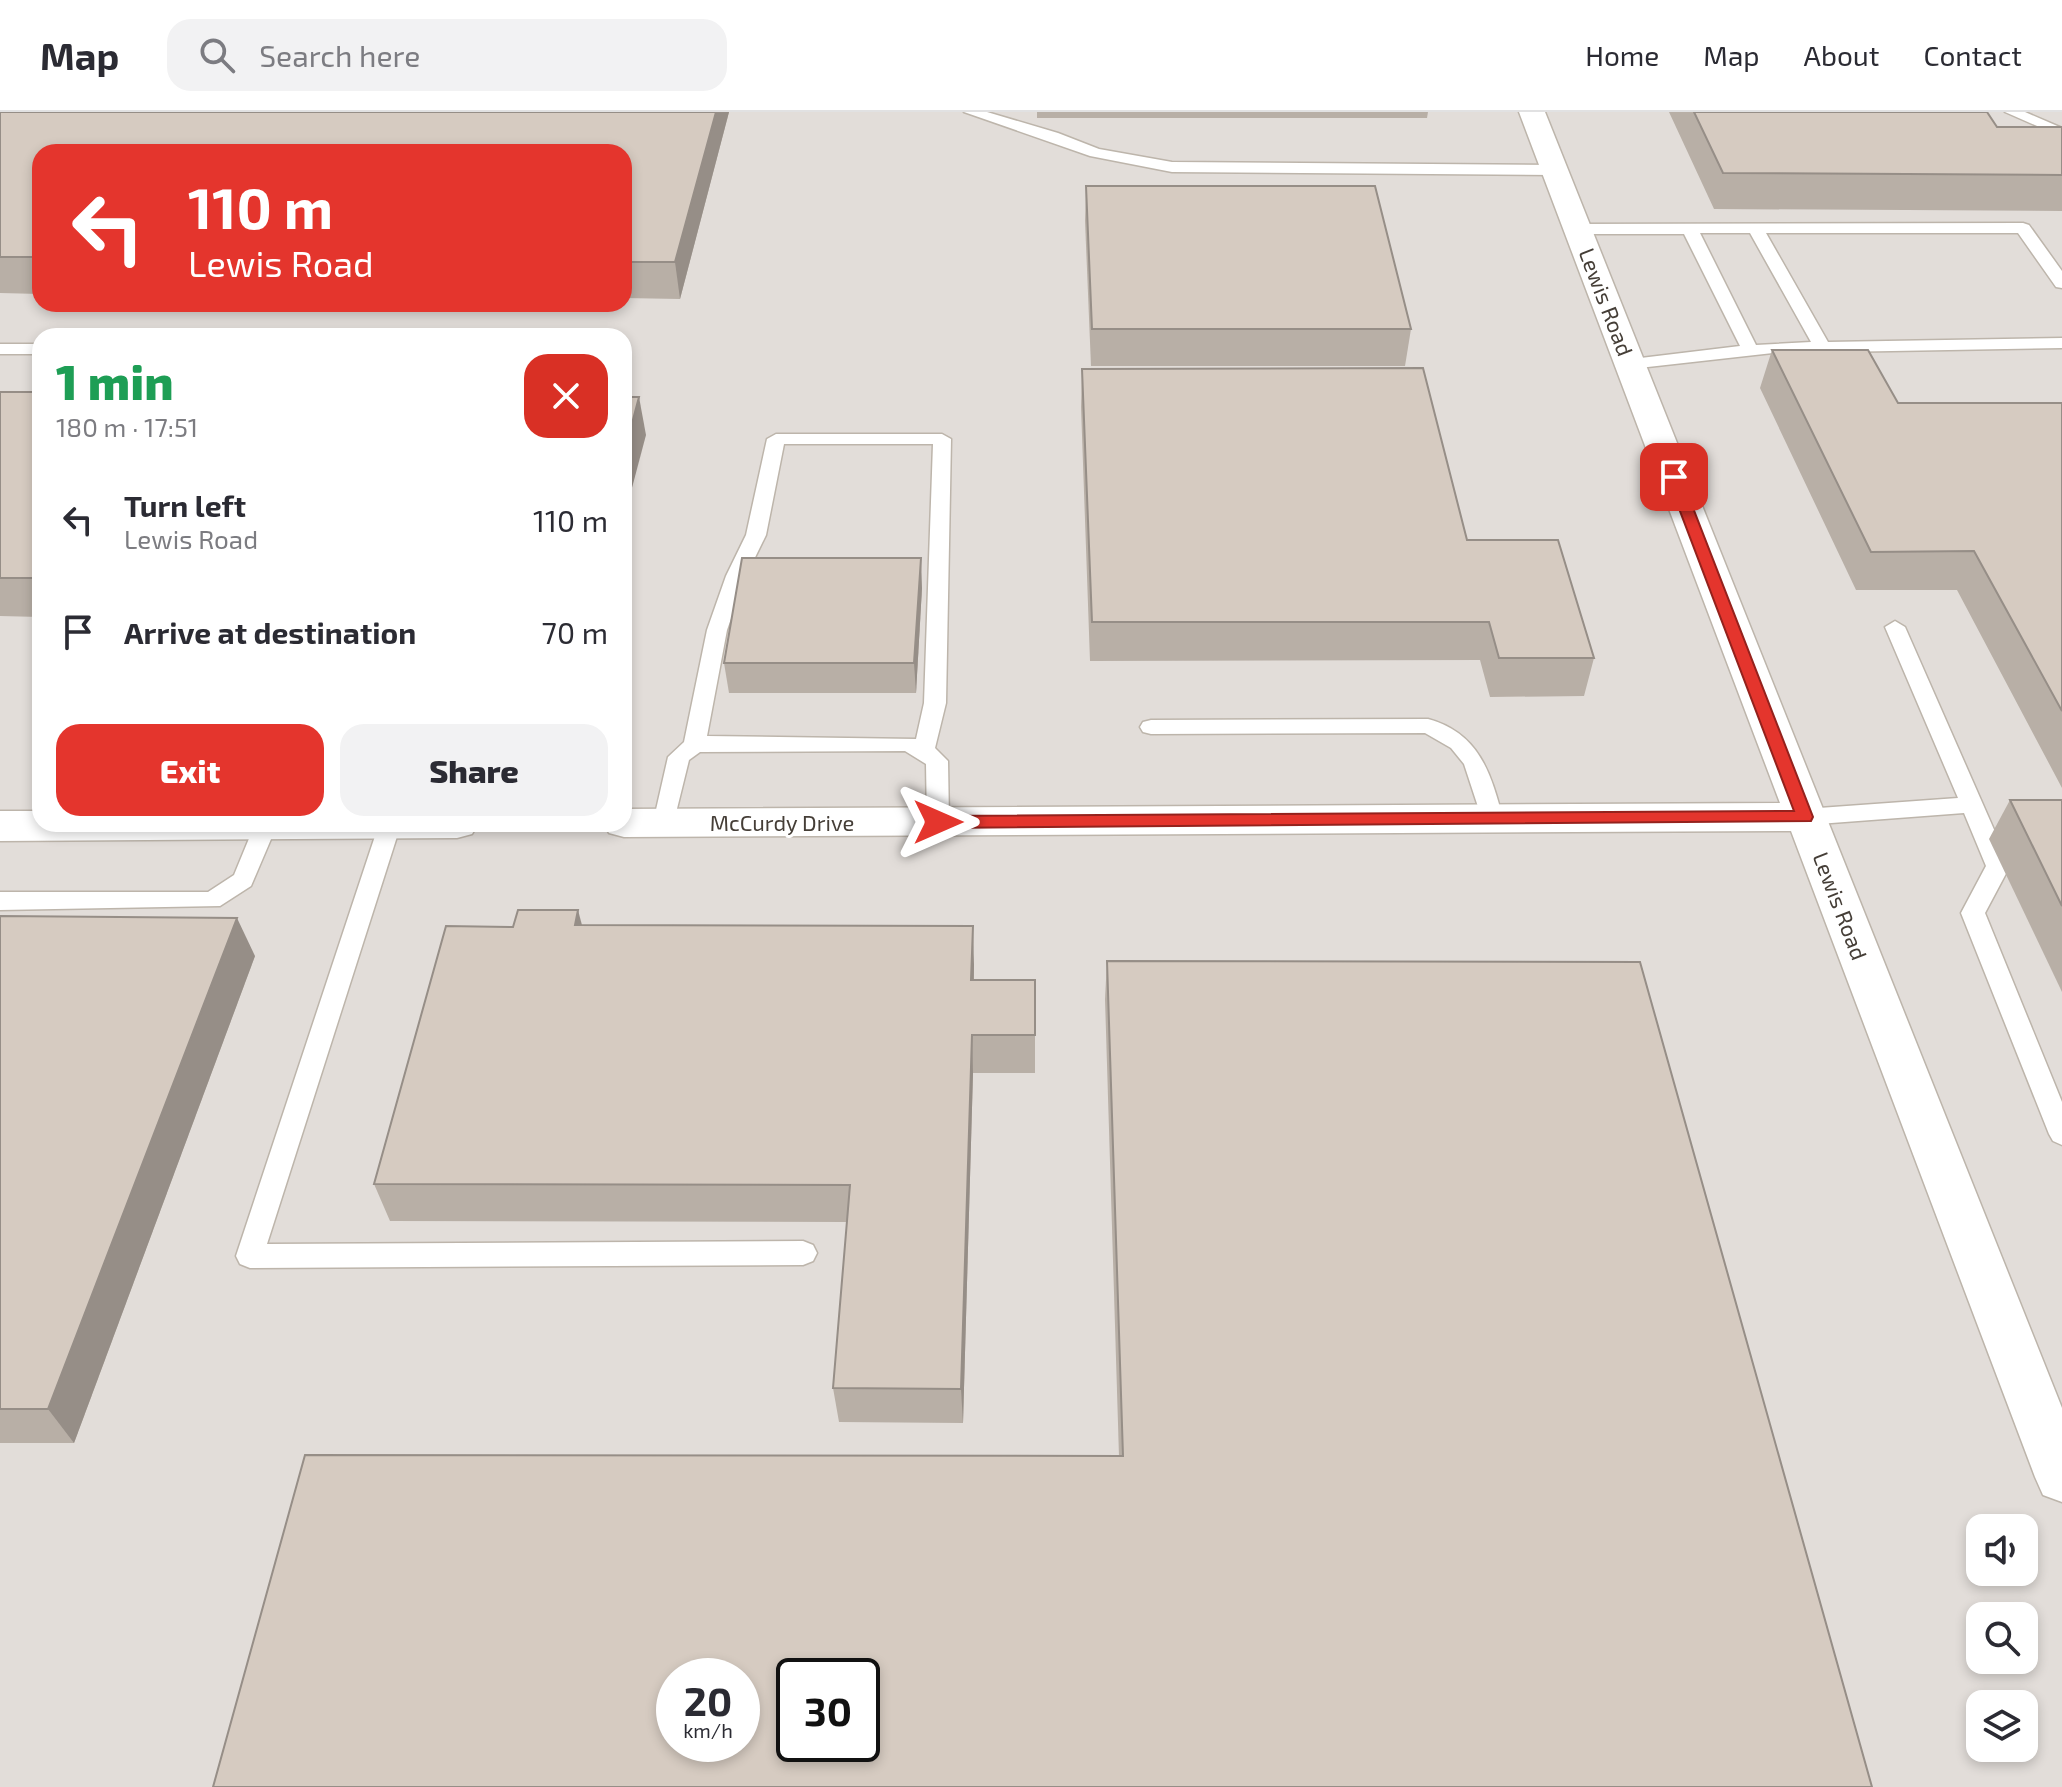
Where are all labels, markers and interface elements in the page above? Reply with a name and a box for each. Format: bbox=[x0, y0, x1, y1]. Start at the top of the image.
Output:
search box bbox=[167, 19, 727, 91]
text: Map bbox=[40, 32, 119, 78]
icon: search bbox=[195, 33, 239, 77]
text: Search here bbox=[259, 37, 420, 73]
text: Home bbox=[1585, 38, 1659, 72]
text: Map bbox=[1703, 38, 1760, 72]
text: About bbox=[1804, 38, 1879, 72]
text: Contact bbox=[1923, 38, 2022, 72]
text: 110 m bbox=[188, 173, 333, 240]
icon: left bbox=[56, 176, 160, 280]
text: Lewis Road bbox=[188, 241, 374, 284]
street label: Lewis Road bbox=[1574, 244, 1639, 359]
text: 1 min bbox=[56, 352, 174, 410]
button: close bbox=[524, 354, 608, 438]
text: 180 m · 17:51 bbox=[56, 411, 198, 442]
pin bbox=[1640, 443, 1708, 511]
icon: arrive bbox=[1652, 455, 1696, 499]
text: Turn left bbox=[124, 487, 246, 523]
icon: left bbox=[56, 498, 100, 542]
text: 110 m bbox=[533, 502, 608, 538]
text: Lewis Road bbox=[124, 523, 258, 554]
icon: arrive bbox=[56, 610, 100, 654]
text: Arrive at destination bbox=[124, 614, 416, 650]
text: 70 m bbox=[542, 614, 608, 650]
button: Exit bbox=[56, 724, 324, 816]
button: Share bbox=[340, 724, 608, 816]
position arrow bbox=[896, 780, 980, 864]
street label: McCurdy Drive bbox=[710, 809, 854, 835]
street label: Lewis Road bbox=[1808, 848, 1873, 963]
map controls bbox=[1966, 1514, 2038, 1762]
button: sound bbox=[1966, 1514, 2038, 1586]
button: search bbox=[1966, 1602, 2038, 1674]
speed limit sign: 30 bbox=[776, 1658, 880, 1762]
text: 20 bbox=[684, 1676, 732, 1724]
button: layers bbox=[1966, 1690, 2038, 1762]
text: km/h bbox=[683, 1718, 733, 1742]

